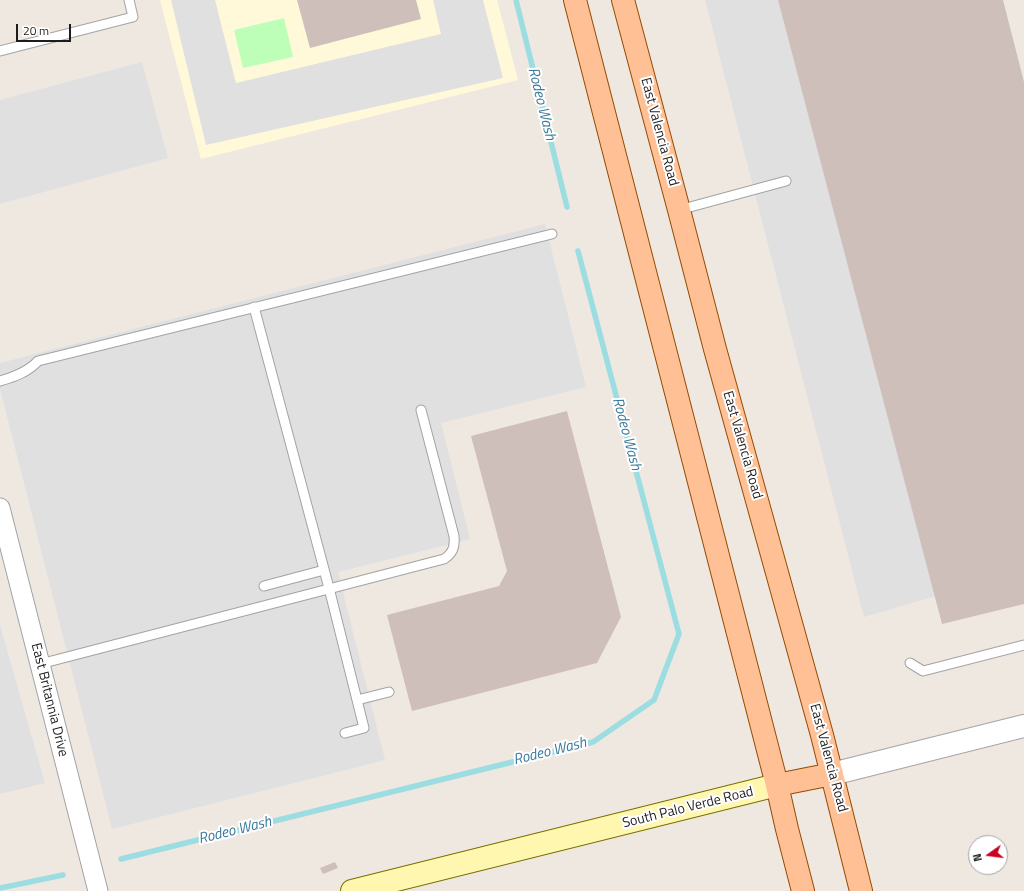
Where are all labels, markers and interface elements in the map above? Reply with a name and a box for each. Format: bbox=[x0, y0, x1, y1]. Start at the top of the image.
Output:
scale bar bbox=[18, 16, 73, 42]
text: 20 m bbox=[23, 21, 49, 40]
water label: Rodeo Wash bbox=[523, 66, 559, 142]
street label: East Valencia Road bbox=[636, 76, 682, 188]
street label: East Valencia Road bbox=[719, 389, 765, 501]
water label: Rodeo Wash bbox=[608, 396, 644, 472]
street label: East Britannia Drive bbox=[27, 641, 71, 759]
street label: East Valencia Road bbox=[805, 702, 851, 814]
water label: Rodeo Wash bbox=[512, 734, 588, 770]
street label: South Palo Verde Road bbox=[621, 784, 755, 832]
water label: Rodeo Wash bbox=[197, 813, 273, 849]
north arrow bbox=[968, 835, 1008, 875]
text: N bbox=[969, 852, 986, 863]

